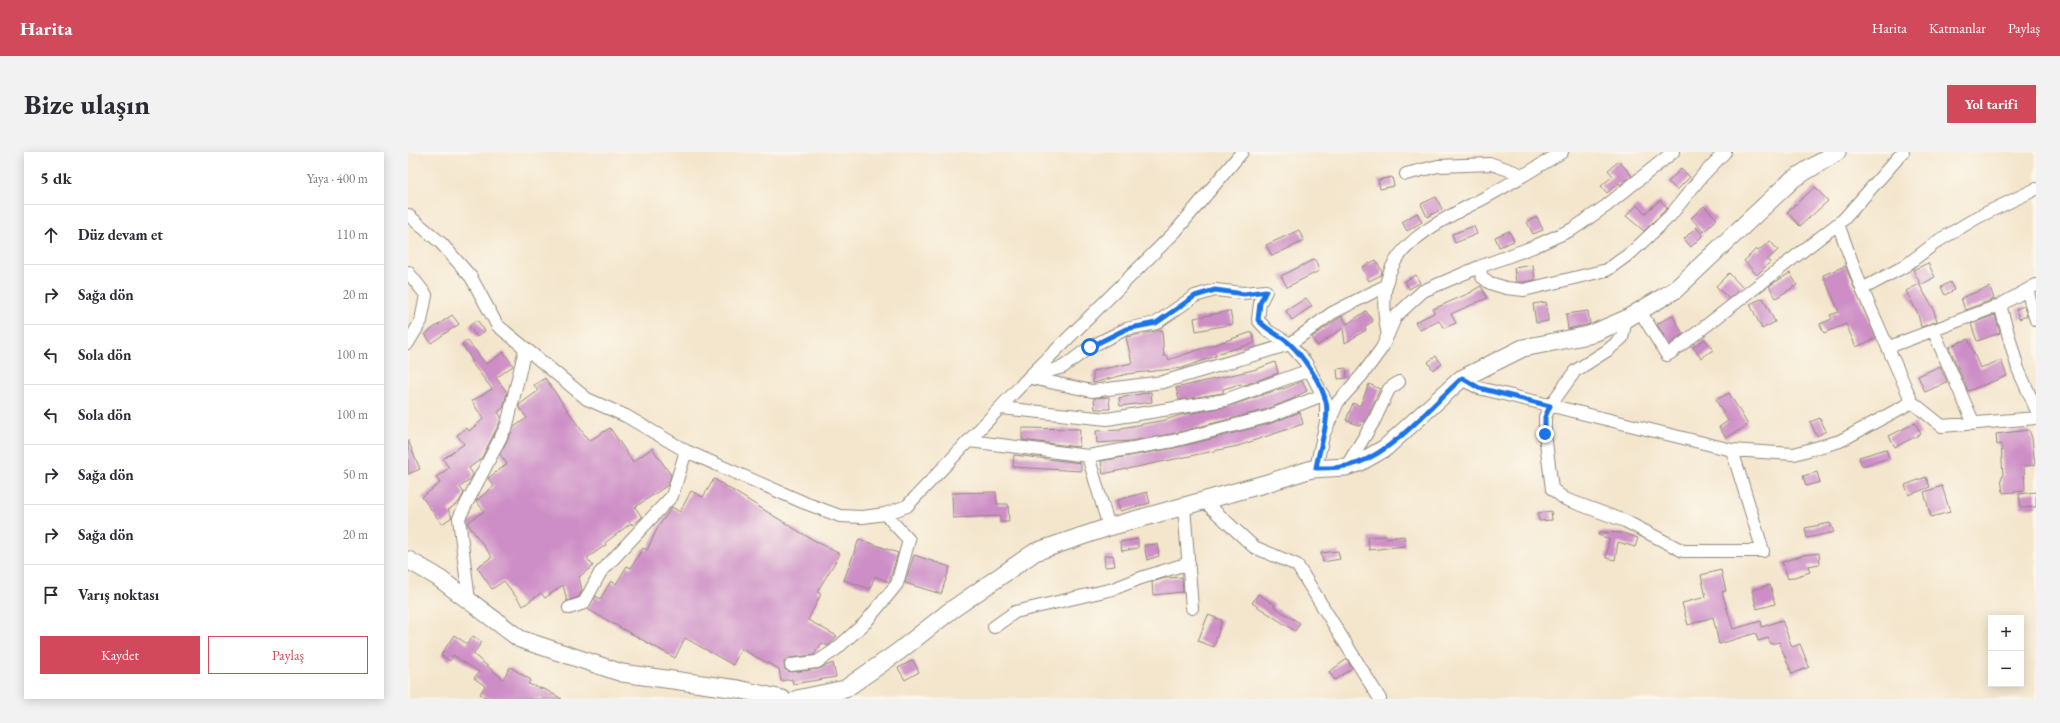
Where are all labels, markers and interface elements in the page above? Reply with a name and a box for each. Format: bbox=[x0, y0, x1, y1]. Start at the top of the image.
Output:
text: Harita bbox=[20, 16, 72, 41]
text: Harita bbox=[1872, 19, 1907, 37]
text: Katmanlar bbox=[1929, 19, 1986, 37]
text: Paylaş bbox=[2008, 19, 2040, 37]
button: Yol tarifi bbox=[1947, 85, 2036, 123]
text: Bize ulaşın bbox=[24, 86, 150, 122]
text: 5 dk bbox=[40, 167, 72, 189]
text: Yaya · 400 m bbox=[307, 170, 368, 187]
icon: ahead bbox=[40, 224, 62, 246]
text: Düz devam et bbox=[78, 225, 163, 244]
text: 110 m bbox=[337, 226, 368, 243]
icon: right bbox=[40, 284, 62, 306]
text: Sağa dön bbox=[78, 285, 134, 304]
text: 20 m bbox=[343, 286, 368, 303]
route start bbox=[1081, 338, 1099, 356]
icon: left bbox=[40, 344, 62, 366]
text: Sola dön bbox=[78, 345, 131, 364]
text: 100 m bbox=[337, 346, 368, 363]
icon: left bbox=[40, 404, 62, 426]
text: Sola dön bbox=[78, 405, 131, 424]
text: 100 m bbox=[337, 406, 368, 423]
route end bbox=[1536, 425, 1554, 443]
icon: right bbox=[40, 464, 62, 486]
text: Sağa dön bbox=[78, 465, 134, 484]
text: 50 m bbox=[343, 466, 368, 483]
icon: right bbox=[40, 524, 62, 546]
text: Sağa dön bbox=[78, 525, 134, 544]
text: 20 m bbox=[343, 526, 368, 543]
icon: arrive bbox=[40, 584, 62, 606]
text: Varış noktası bbox=[78, 585, 159, 604]
map controls bbox=[1988, 615, 2024, 687]
button: + bbox=[1988, 615, 2024, 651]
button: Kaydet bbox=[40, 636, 200, 674]
button: Paylaş bbox=[208, 636, 368, 674]
button: − bbox=[1988, 651, 2024, 687]

